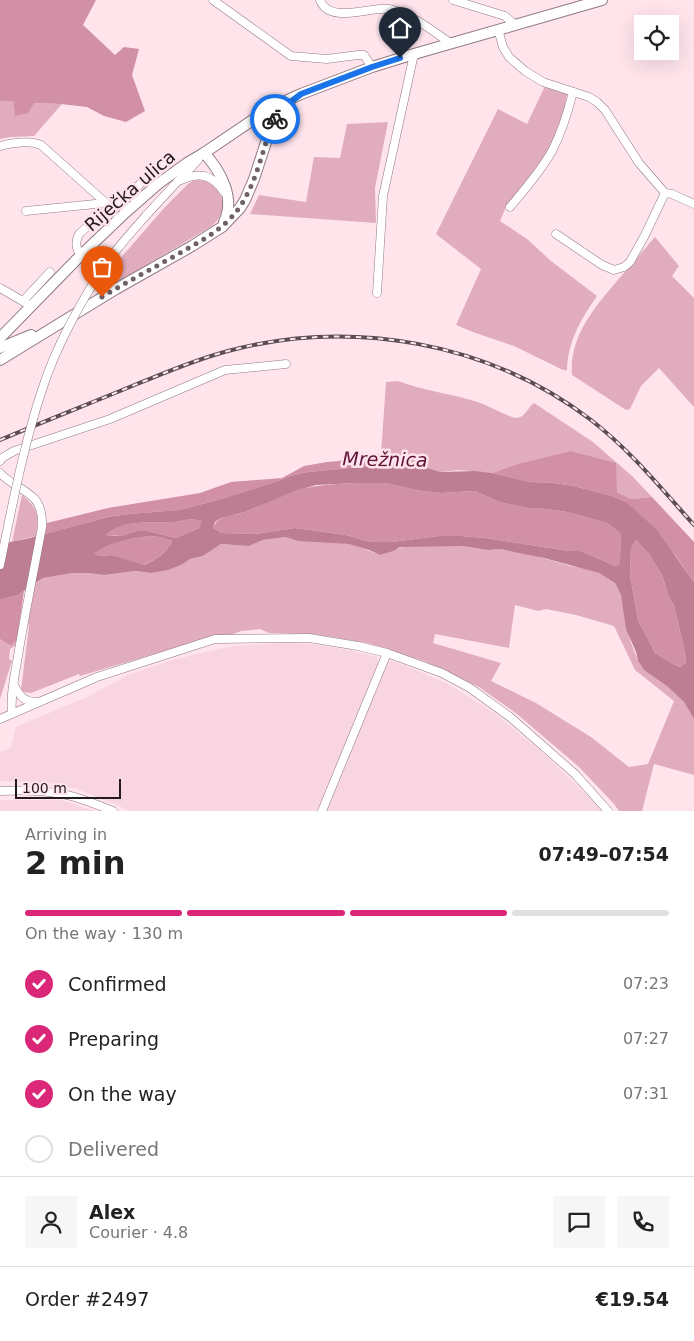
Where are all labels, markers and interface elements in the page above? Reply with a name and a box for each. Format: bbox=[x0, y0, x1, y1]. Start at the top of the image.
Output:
pin bbox=[379, 7, 421, 58]
icon: home bbox=[386, 14, 414, 42]
map controls bbox=[634, 15, 679, 60]
button: locate bbox=[634, 15, 679, 60]
courier bbox=[250, 94, 300, 144]
icon: bike bbox=[261, 105, 289, 133]
street label: Riječka ulica bbox=[80, 146, 179, 236]
pin bbox=[81, 246, 123, 297]
icon: bag bbox=[88, 253, 116, 281]
water label: Mrežnica bbox=[342, 447, 428, 471]
scale bar bbox=[15, 776, 121, 799]
text: 100 m bbox=[22, 780, 67, 796]
text: Arriving in bbox=[25, 825, 107, 844]
text: 07:49–07:54 bbox=[539, 843, 669, 865]
text: 2 min bbox=[25, 844, 126, 882]
text: On the way · 130 m bbox=[25, 924, 183, 943]
icon: check bbox=[25, 970, 53, 998]
text: Confirmed bbox=[68, 973, 167, 995]
text: 07:23 bbox=[623, 974, 669, 993]
icon: check bbox=[25, 1025, 53, 1053]
text: Preparing bbox=[68, 1028, 159, 1050]
text: 07:27 bbox=[623, 1029, 669, 1048]
icon: check bbox=[25, 1080, 53, 1108]
text: On the way bbox=[68, 1083, 177, 1105]
text: 07:31 bbox=[623, 1084, 669, 1103]
text: Delivered bbox=[68, 1138, 159, 1160]
button: person bbox=[25, 1196, 77, 1248]
button: chat bbox=[553, 1196, 605, 1248]
button: phone bbox=[617, 1196, 669, 1248]
text: Alex bbox=[89, 1201, 135, 1223]
text: Courier · 4.8 bbox=[89, 1223, 188, 1242]
text: Order #2497 bbox=[25, 1288, 149, 1310]
text: €19.54 bbox=[596, 1288, 669, 1310]

